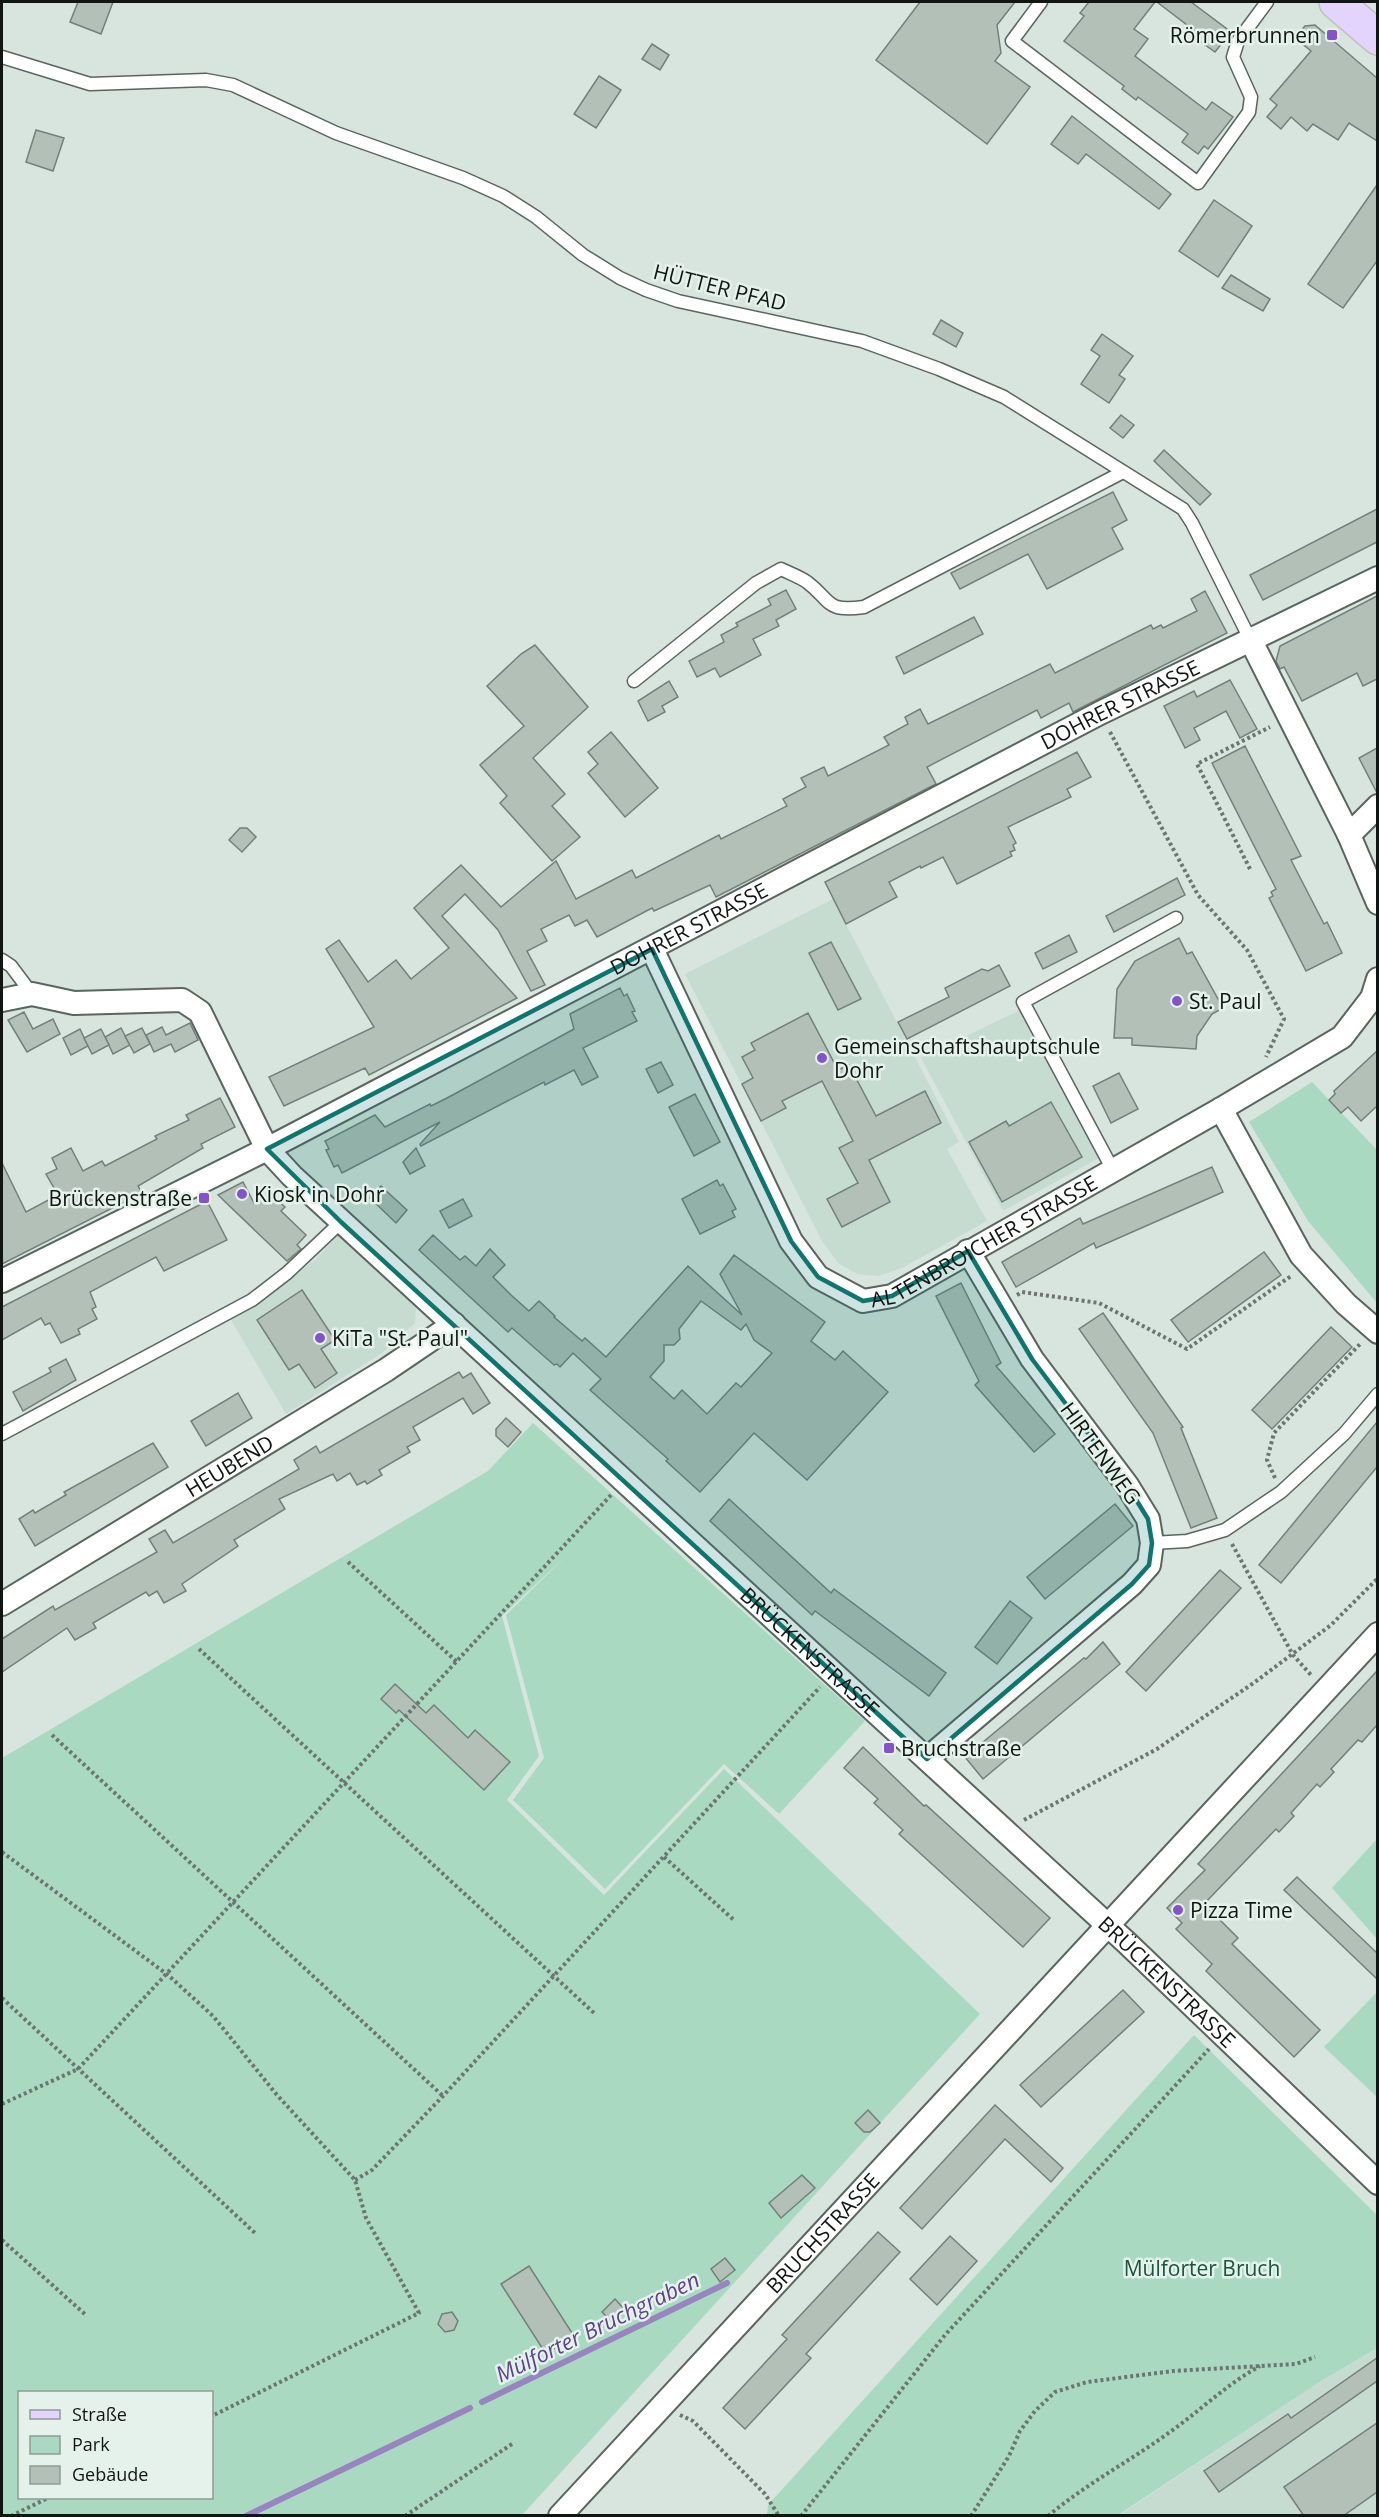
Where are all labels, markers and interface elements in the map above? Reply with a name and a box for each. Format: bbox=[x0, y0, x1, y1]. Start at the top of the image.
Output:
place label: Römerbrunnen bbox=[1170, 21, 1320, 49]
marker: Römerbrunnen bbox=[1325, 28, 1339, 42]
street label: HÜTTER PFAD bbox=[651, 257, 789, 317]
street label: DOHRER STRASSE bbox=[1036, 653, 1204, 756]
street label: DOHRER STRASSE bbox=[605, 875, 772, 981]
place label: St. Paul bbox=[1189, 987, 1261, 1015]
marker: St. Paul bbox=[1170, 994, 1184, 1008]
place label: Gemeinschaftshauptschule Dohr bbox=[834, 1032, 1100, 1084]
marker: Gemeinschaftshauptschule Dohr bbox=[815, 1051, 829, 1065]
street label: ALTENBROICHER STRASSE bbox=[869, 1168, 1102, 1313]
place label: Kiosk in Dohr bbox=[254, 1180, 385, 1208]
place label: Brückenstraße bbox=[49, 1184, 192, 1212]
marker: Kiosk in Dohr bbox=[235, 1187, 249, 1201]
marker: Brückenstraße bbox=[197, 1191, 211, 1205]
place label: KiTa "St. Paul" bbox=[332, 1324, 468, 1352]
marker: KiTa "St. Paul" bbox=[313, 1331, 327, 1345]
street label: HIRTENWEG bbox=[1054, 1396, 1148, 1510]
street label: HEUBEND bbox=[180, 1428, 279, 1503]
street label: BRÜCKENSTRASSE bbox=[735, 1581, 886, 1723]
place label: Bruchstraße bbox=[901, 1734, 1022, 1762]
marker: Bruchstraße bbox=[882, 1741, 896, 1755]
place label: Pizza Time bbox=[1190, 1896, 1293, 1924]
marker: Pizza Time bbox=[1171, 1903, 1185, 1917]
street label: BRÜCKENSTRASSE bbox=[1092, 1910, 1242, 2054]
street label: BRUCHSTRASSE bbox=[760, 2167, 885, 2299]
park label: Mülforter Bruch bbox=[1124, 2254, 1280, 2282]
water label: Mülforter Bruchgraben bbox=[490, 2264, 704, 2388]
legend bbox=[18, 2391, 213, 2499]
text: Straße bbox=[72, 2402, 127, 2426]
text: Park bbox=[72, 2432, 110, 2456]
text: Gebäude bbox=[72, 2462, 148, 2486]

